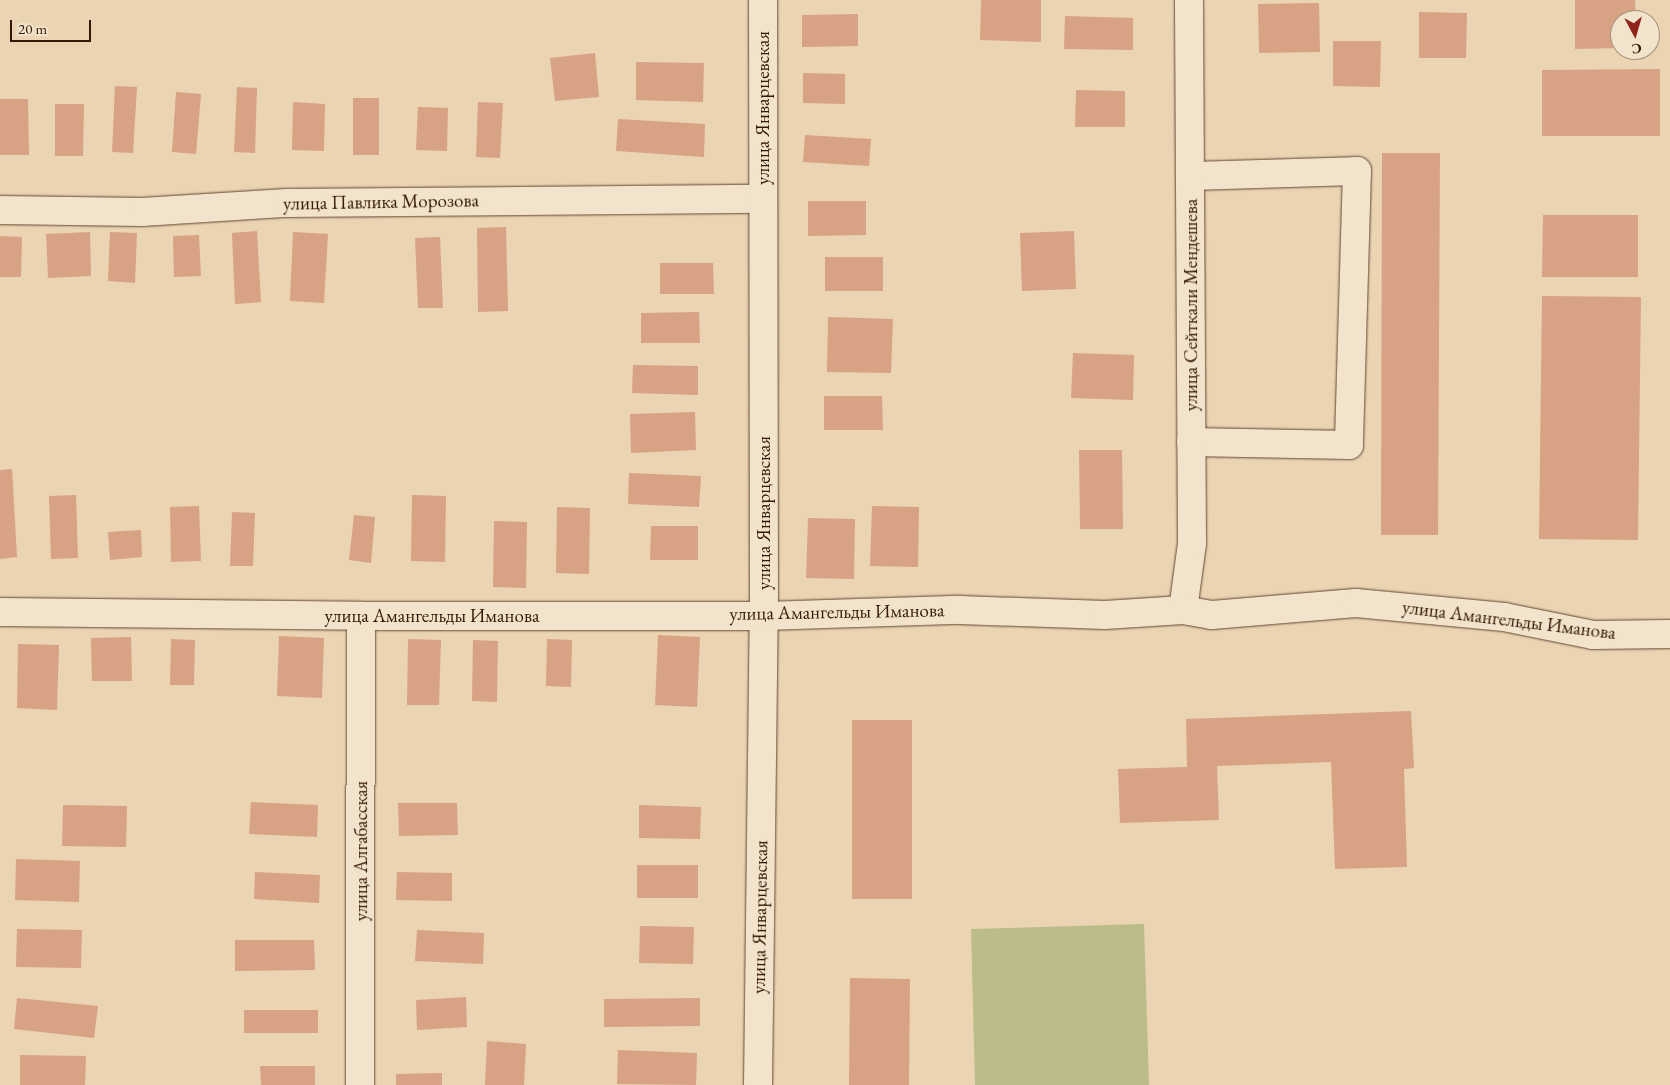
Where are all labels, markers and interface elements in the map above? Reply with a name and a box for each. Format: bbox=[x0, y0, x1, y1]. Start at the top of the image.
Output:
scale bar bbox=[12, 10, 94, 42]
north arrow bbox=[1610, 10, 1660, 60]
text: 20 m bbox=[18, 19, 47, 38]
street label: улица Январцевская bbox=[752, 31, 774, 185]
text: С bbox=[1631, 39, 1642, 58]
street label: улица Павлика Морозова bbox=[283, 189, 479, 215]
street label: улица Сейткали Мендешева bbox=[1180, 199, 1202, 411]
street label: улица Январцевская bbox=[753, 436, 775, 590]
street label: улица Амангельды Иманова bbox=[1401, 596, 1617, 644]
street label: улица Амангельды Иманова bbox=[729, 599, 945, 625]
street label: улица Амангельды Иманова bbox=[324, 605, 540, 627]
street label: улица Алгабасская bbox=[350, 781, 372, 921]
street label: улица Январцевская bbox=[747, 840, 773, 994]

